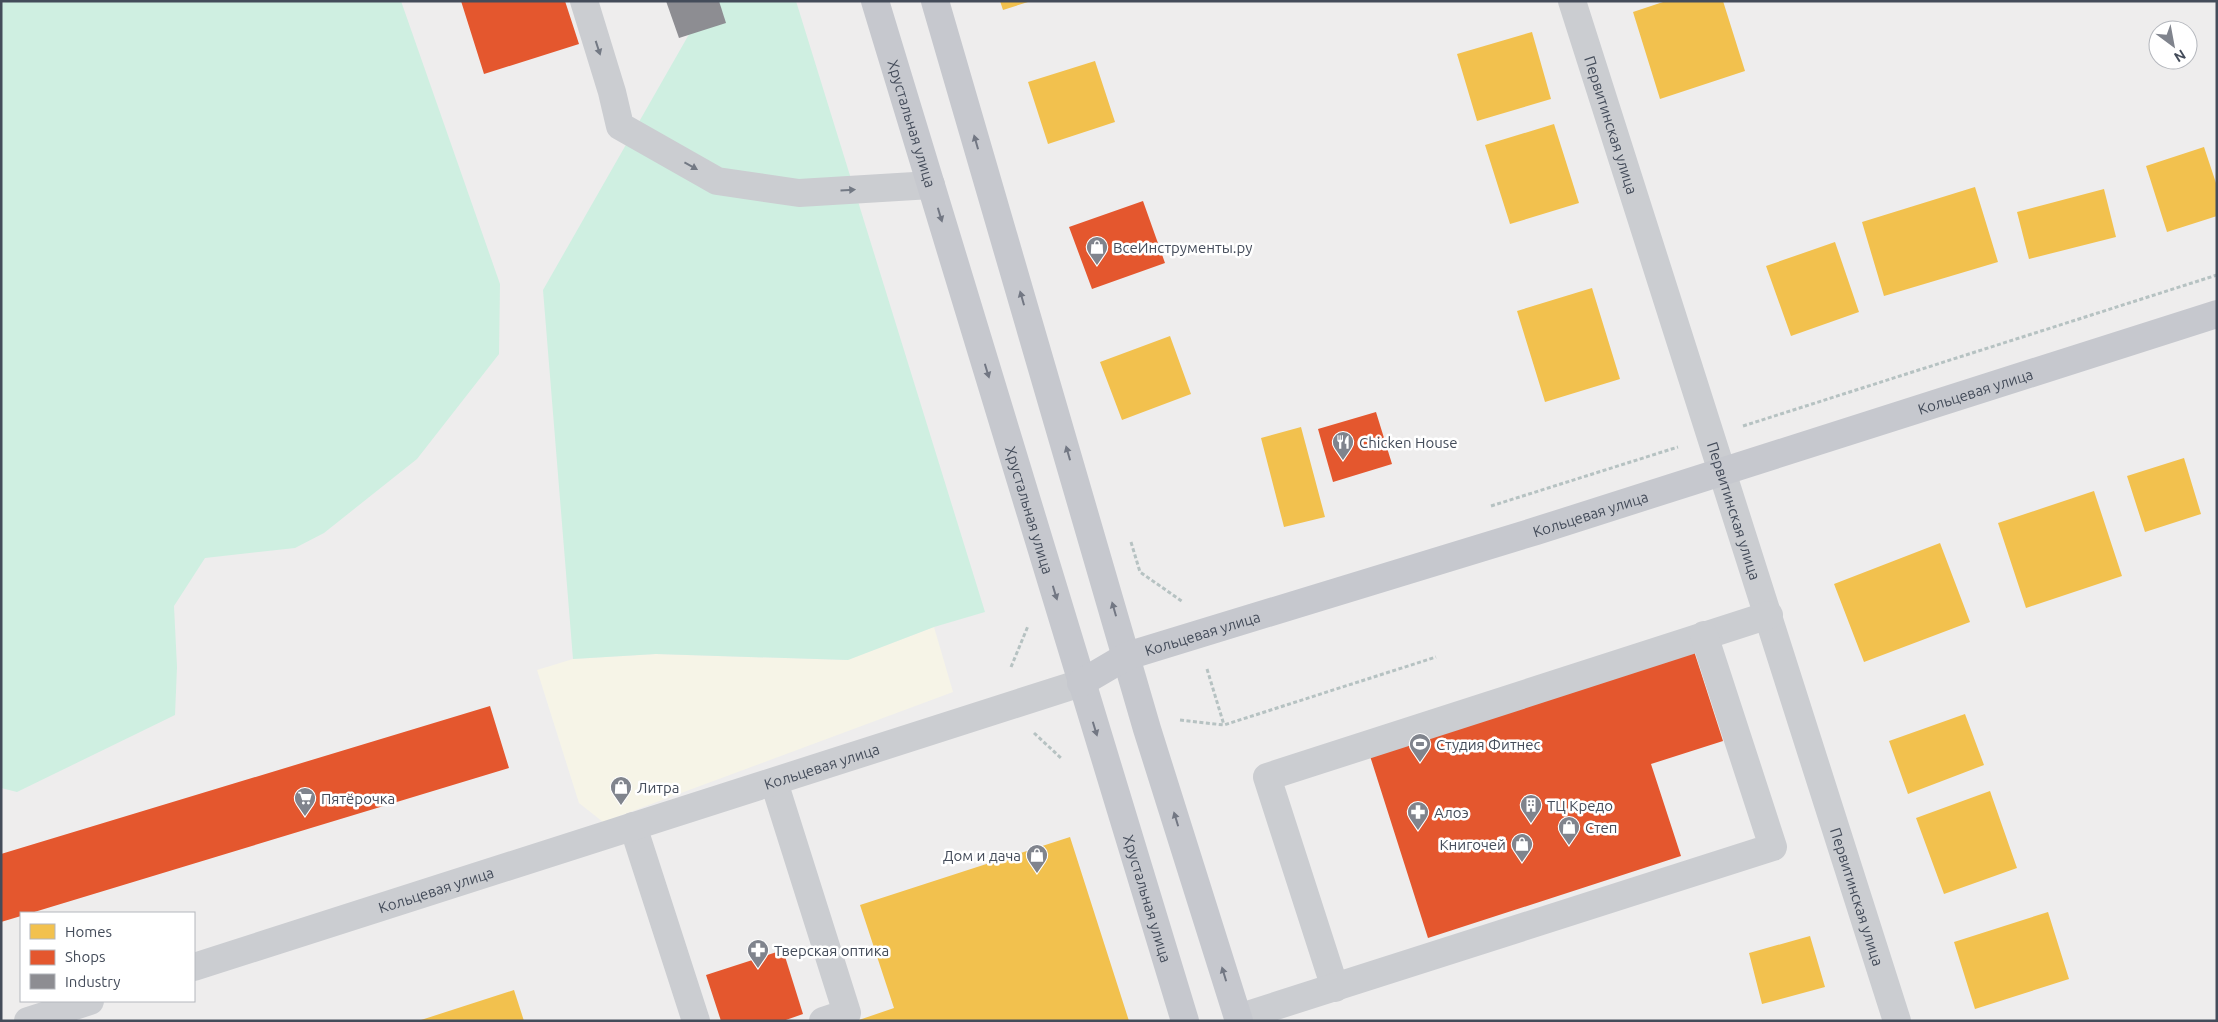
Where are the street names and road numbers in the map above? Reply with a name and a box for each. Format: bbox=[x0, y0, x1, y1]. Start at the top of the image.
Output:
street label: Первитинская улица bbox=[1582, 54, 1641, 196]
street label: Хрустальная улица bbox=[885, 58, 940, 189]
street label: Кольцевая улица bbox=[1916, 365, 2035, 417]
street label: Первитинская улица bbox=[1704, 440, 1764, 582]
street label: Хрустальная улица bbox=[1002, 444, 1057, 576]
street label: Кольцевая улица bbox=[1531, 487, 1650, 540]
street label: Кольцевая улица bbox=[1142, 607, 1262, 659]
street label: Кольцевая улица bbox=[762, 740, 881, 792]
street label: Первитинская улица bbox=[1827, 825, 1887, 968]
street label: Хрустальная улица bbox=[1120, 833, 1175, 964]
street label: Кольцевая улица bbox=[376, 863, 496, 916]

